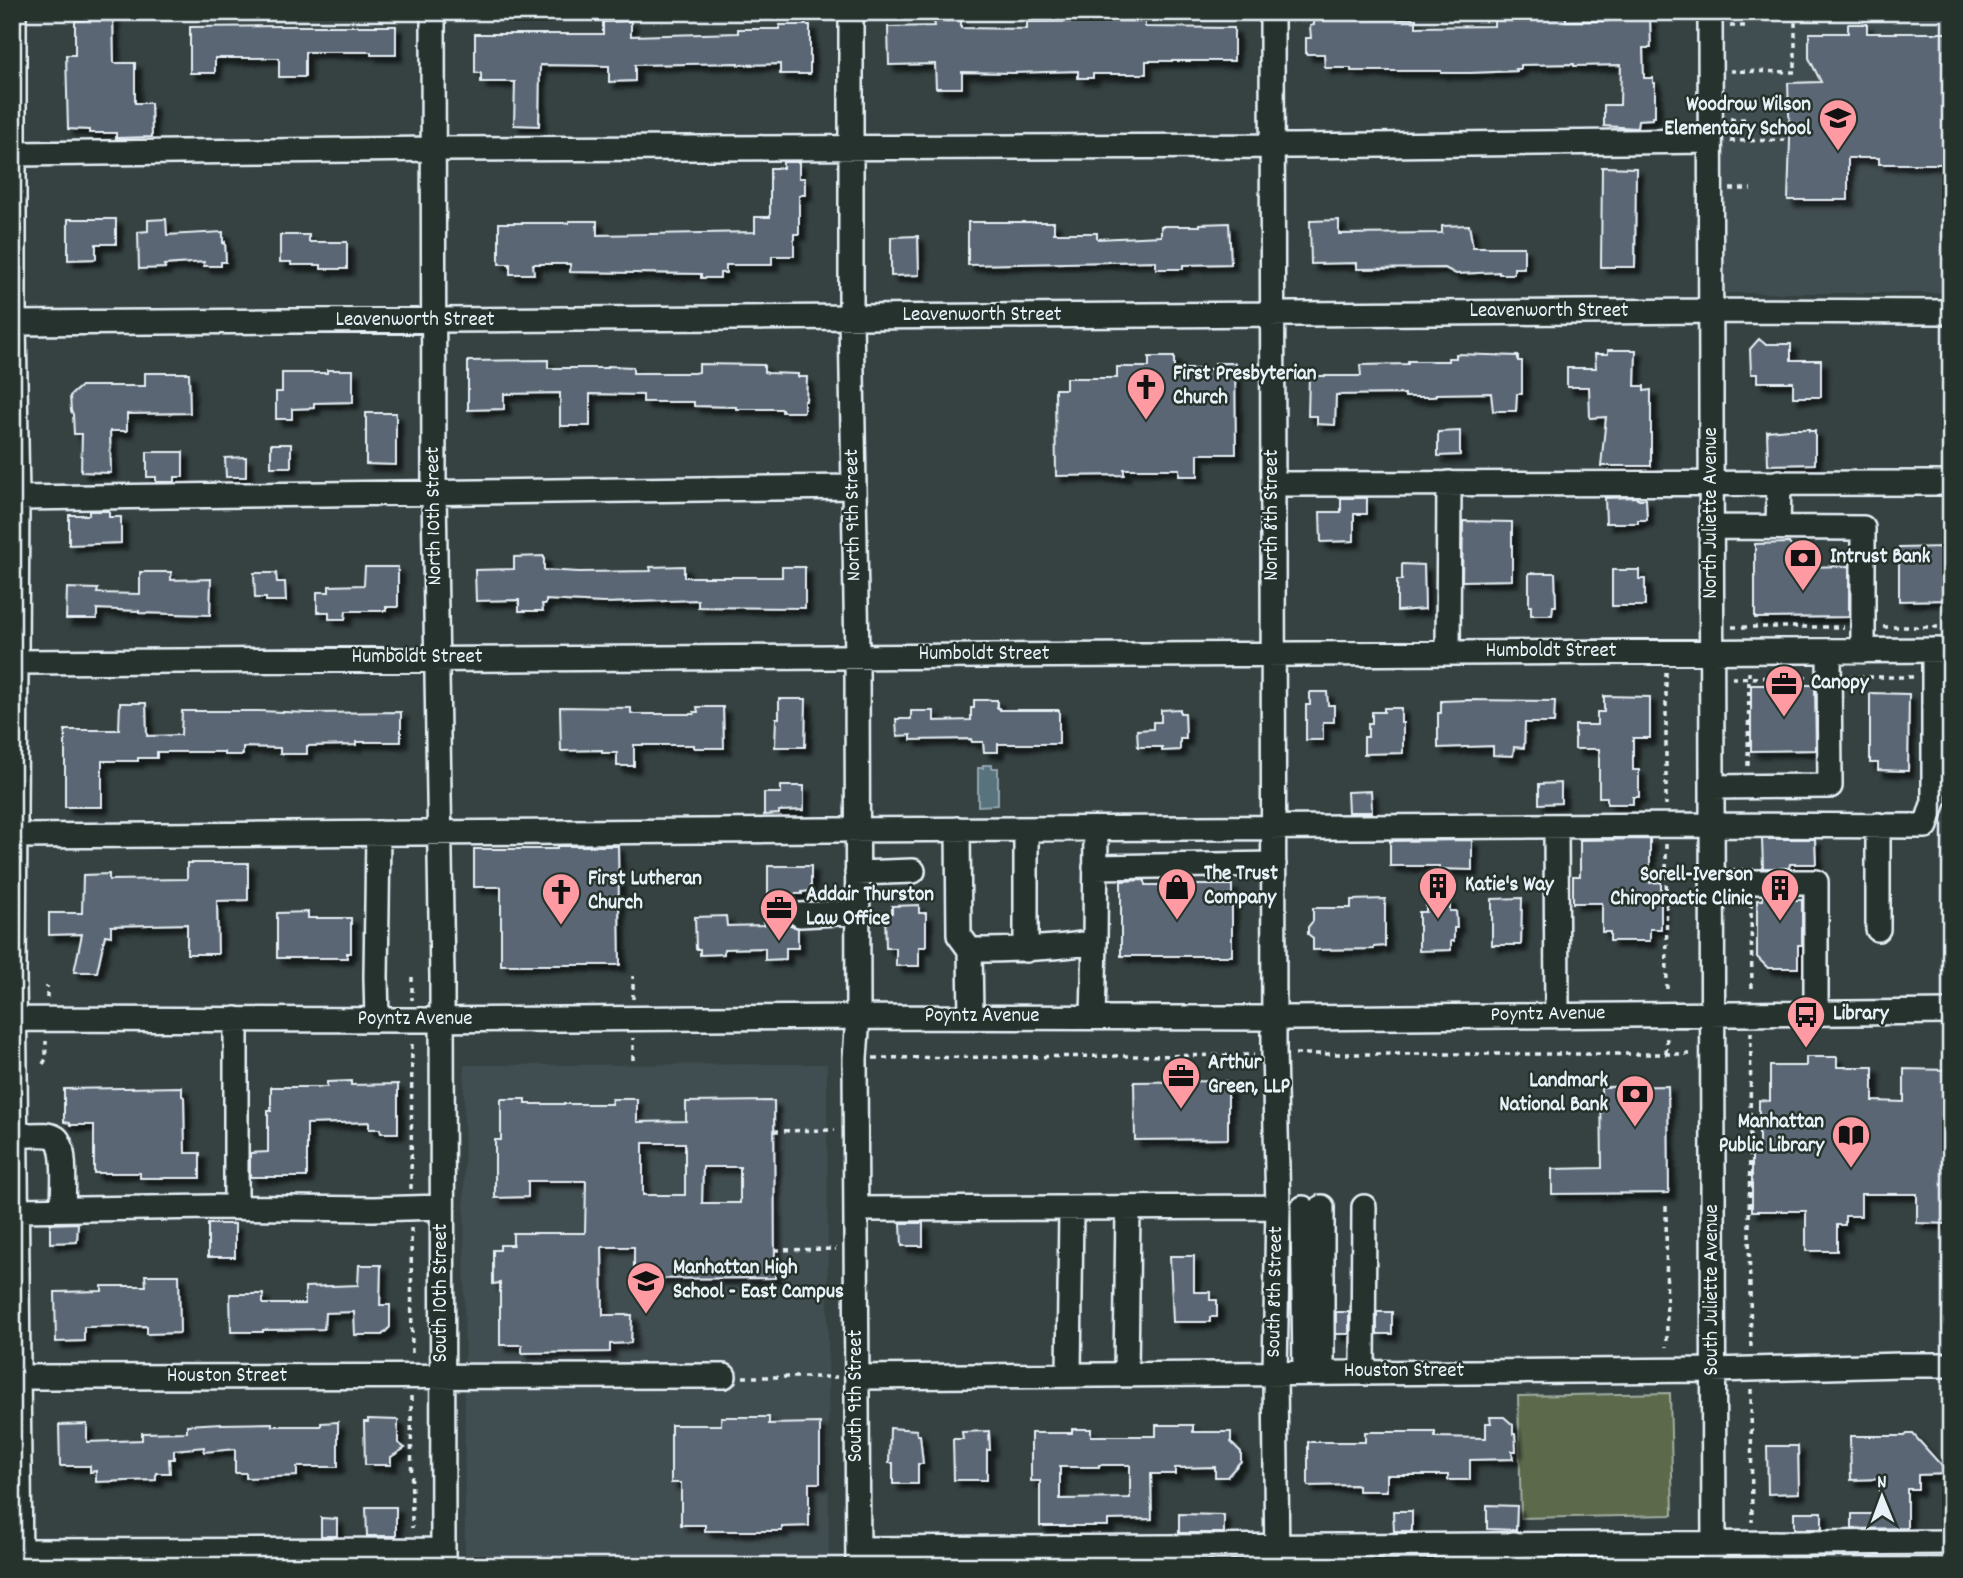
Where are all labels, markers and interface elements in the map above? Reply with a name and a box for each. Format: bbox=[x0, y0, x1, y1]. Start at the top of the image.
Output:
place label: Woodrow Wilson Elementary School bbox=[1664, 91, 1812, 145]
school or university icon: Woodrow Wilson Elementary School bbox=[1817, 97, 1859, 152]
street label: Leavenworth Street bbox=[1469, 297, 1629, 327]
street label: Leavenworth Street bbox=[902, 301, 1062, 331]
street label: Leavenworth Street bbox=[335, 306, 495, 336]
place label: First Presbyterian Church bbox=[1173, 360, 1317, 414]
church icon: First Presbyterian Church bbox=[1125, 366, 1167, 421]
street label: North Juliette Avenue bbox=[1697, 427, 1727, 599]
street label: North 10th Street bbox=[419, 446, 451, 586]
street label: North 9th Street bbox=[838, 448, 870, 582]
street label: North 8th Street bbox=[1258, 449, 1288, 581]
bank icon: Intrust Bank bbox=[1782, 537, 1824, 592]
place label: Intrust Bank bbox=[1830, 543, 1931, 573]
street label: Humboldt Street bbox=[1485, 637, 1617, 667]
street label: Humboldt Street bbox=[918, 640, 1050, 670]
street label: Humboldt Street bbox=[351, 643, 483, 673]
office icon: Canopy bbox=[1763, 663, 1805, 718]
place label: Canopy bbox=[1811, 669, 1870, 699]
place label: The Trust Company bbox=[1204, 860, 1278, 914]
place label: Sorell-Iverson Chiropractic Clinic bbox=[1610, 861, 1754, 915]
place label: First Lutheran Church bbox=[588, 865, 702, 919]
building icon: Katie's Way bbox=[1417, 865, 1459, 920]
shop icon: The Trust Company bbox=[1156, 866, 1198, 921]
building icon: Sorell-Iverson Chiropractic Clinic bbox=[1759, 867, 1801, 922]
church icon: First Lutheran Church bbox=[540, 871, 582, 926]
place label: Katie's Way bbox=[1465, 871, 1555, 901]
place label: Addair Thurston Law Office bbox=[806, 881, 934, 935]
office icon: Addair Thurston Law Office bbox=[758, 887, 800, 942]
bus stop icon: Library bbox=[1785, 994, 1827, 1049]
street label: Poyntz Avenue bbox=[1490, 999, 1606, 1031]
place label: Library bbox=[1833, 1000, 1890, 1030]
street label: Poyntz Avenue bbox=[924, 1002, 1040, 1032]
street label: Poyntz Avenue bbox=[357, 1005, 473, 1035]
place label: Arthur Green, LLP bbox=[1208, 1049, 1291, 1103]
office icon: Arthur Green, LLP bbox=[1160, 1055, 1202, 1110]
place label: Landmark National Bank bbox=[1499, 1067, 1608, 1121]
bank icon: Landmark National Bank bbox=[1614, 1073, 1656, 1128]
place label: Manhattan Public Library bbox=[1719, 1108, 1825, 1162]
library icon: Manhattan Public Library bbox=[1830, 1114, 1872, 1169]
street label: South Juliette Avenue bbox=[1698, 1204, 1728, 1376]
street label: South 10th Street bbox=[427, 1223, 457, 1363]
street label: South 8th Street bbox=[1260, 1226, 1292, 1358]
place label: Manhattan High School - East Campus bbox=[673, 1254, 844, 1308]
school or university icon: Manhattan High School - East Campus bbox=[625, 1260, 667, 1315]
street label: South 9th Street bbox=[842, 1329, 872, 1462]
street label: Houston Street bbox=[1344, 1357, 1465, 1387]
street label: Houston Street bbox=[167, 1362, 288, 1392]
north arrow bbox=[1848, 1462, 1918, 1532]
text: N bbox=[1877, 1470, 1887, 1497]

